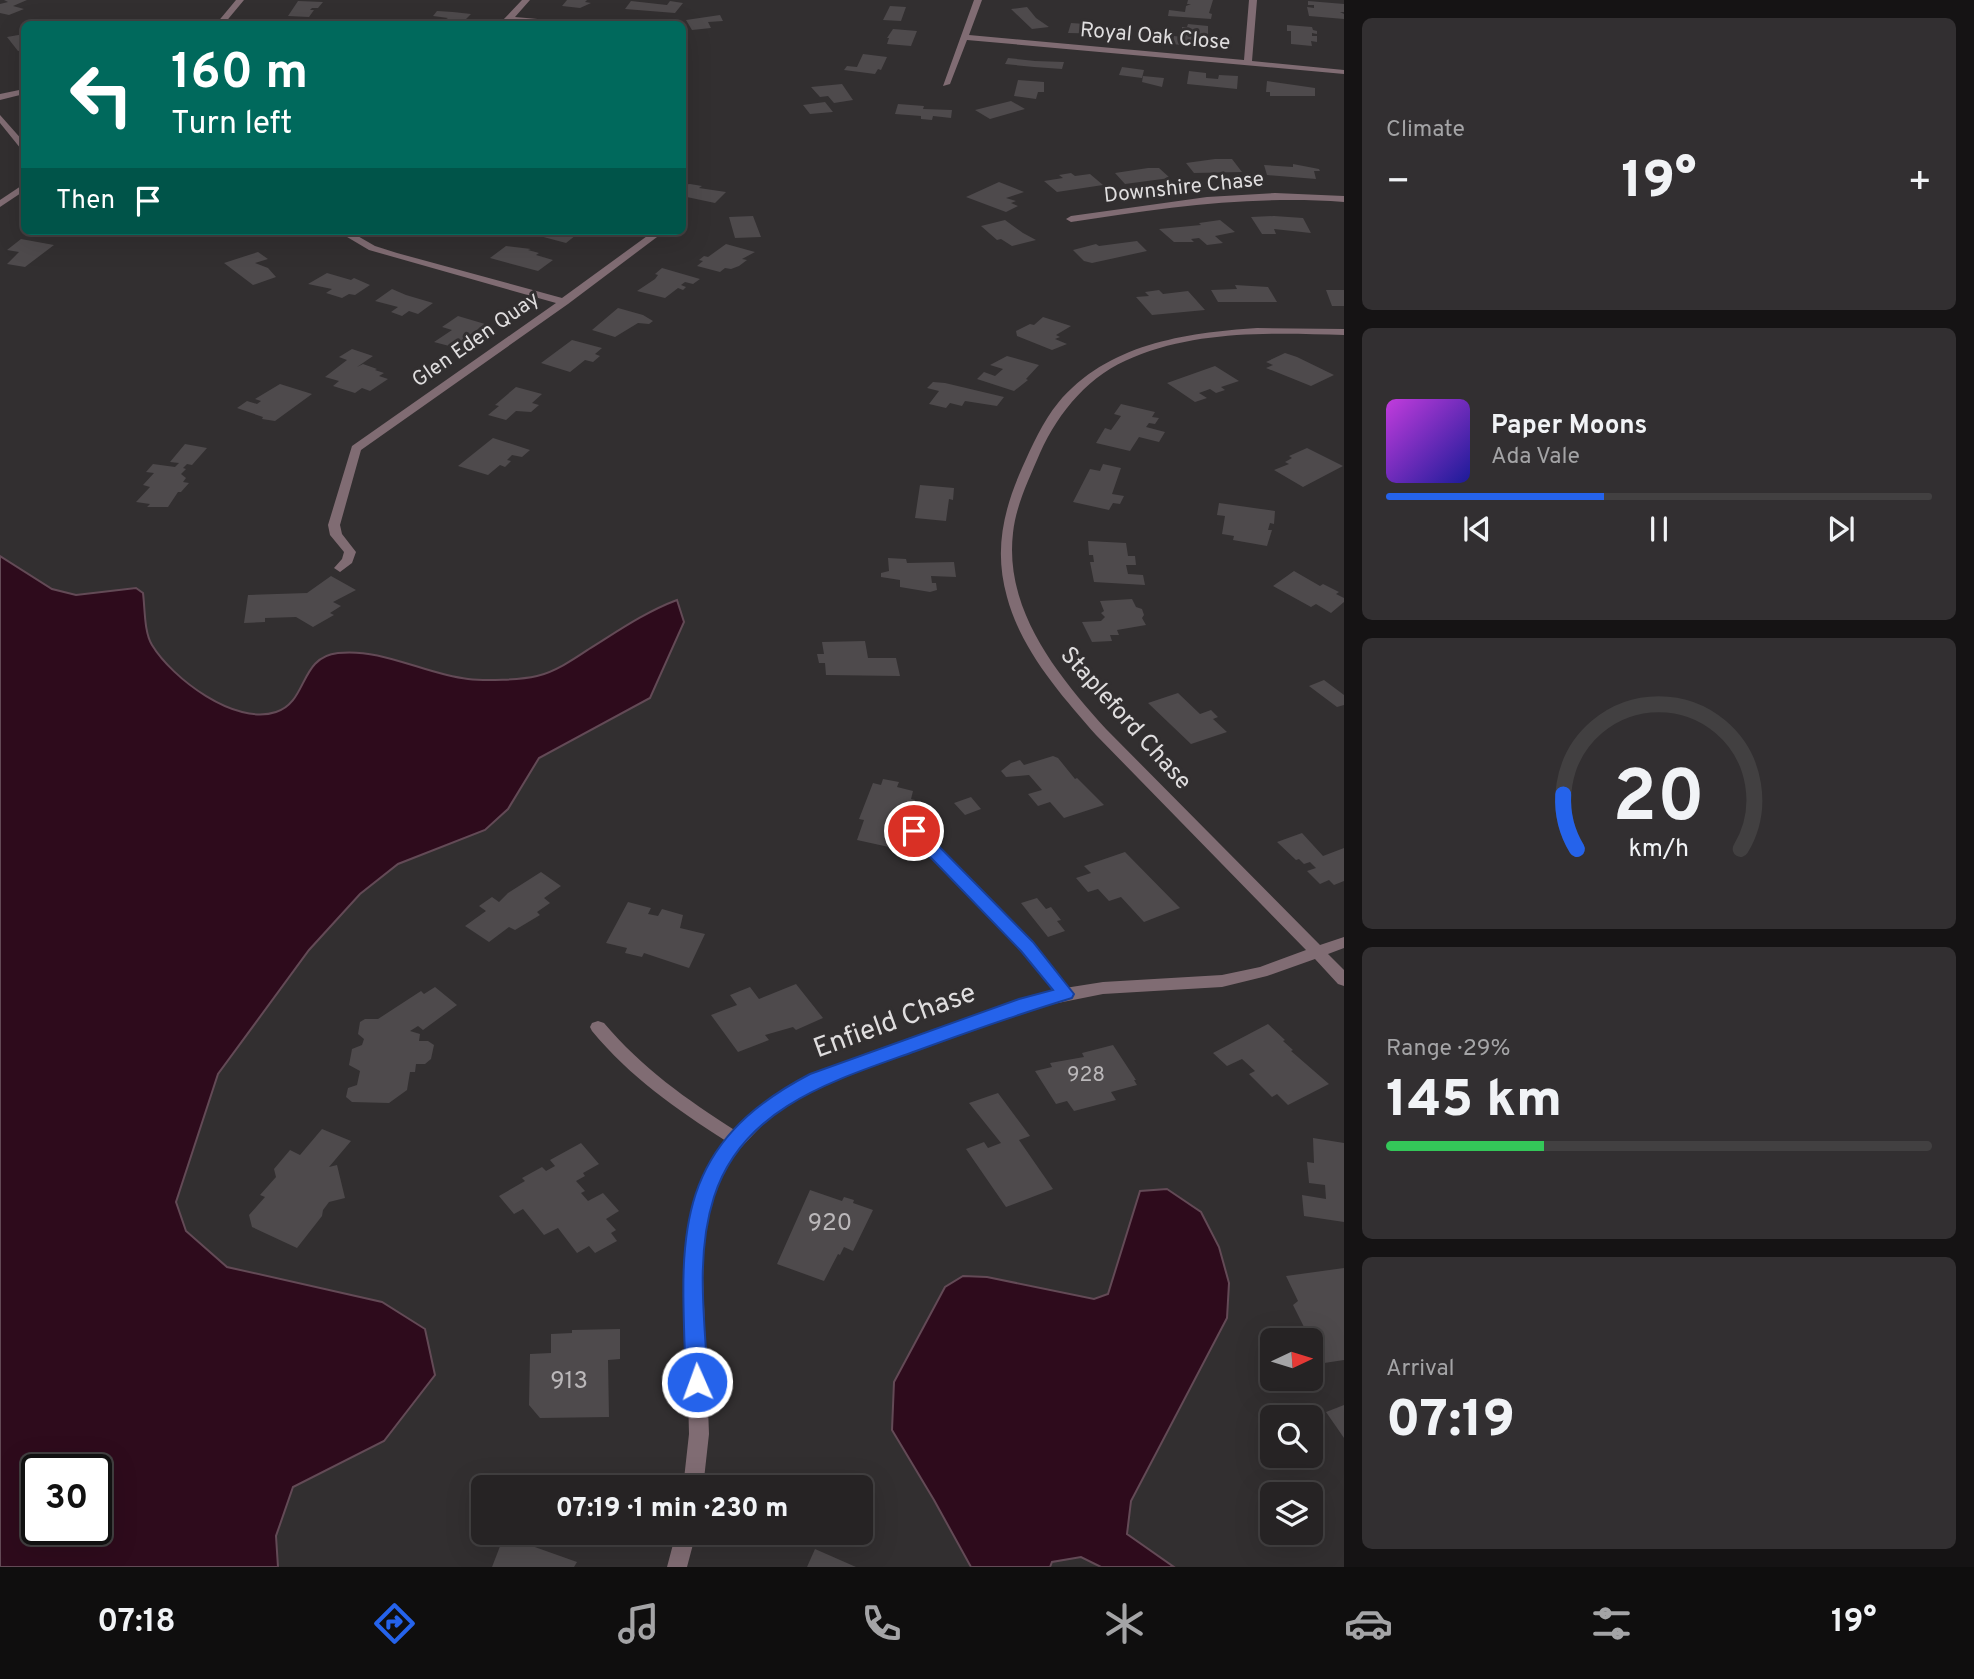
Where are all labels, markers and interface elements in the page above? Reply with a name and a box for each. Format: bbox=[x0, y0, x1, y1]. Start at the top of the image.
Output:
street label: Royal Oak Close bbox=[1079, 17, 1231, 57]
text: 160 m bbox=[171, 44, 308, 106]
icon: left bbox=[56, 49, 147, 140]
text: Turn left bbox=[171, 105, 292, 145]
text: Climate bbox=[1386, 116, 1465, 145]
text: 19° bbox=[1621, 150, 1697, 216]
text: − bbox=[1386, 159, 1411, 208]
text: + bbox=[1907, 159, 1932, 208]
street label: Downshire Chase bbox=[1103, 166, 1265, 210]
icon: arrive bbox=[129, 182, 167, 220]
text: Then bbox=[56, 185, 115, 218]
street label: Glen Eden Quay bbox=[407, 286, 545, 394]
text: Paper Moons bbox=[1491, 410, 1647, 443]
text: Ada Vale bbox=[1491, 443, 1580, 472]
icon: previous bbox=[1458, 510, 1496, 548]
icon: pause bbox=[1640, 510, 1678, 548]
icon: next bbox=[1822, 510, 1860, 548]
street label: Stapleford Chase bbox=[1053, 641, 1197, 797]
text: 20 bbox=[1613, 756, 1705, 848]
pin bbox=[884, 801, 944, 861]
icon: arrive bbox=[895, 812, 933, 850]
text: km/h bbox=[1629, 834, 1689, 866]
street label: Enfield Chase bbox=[809, 976, 981, 1068]
text: Range · 29% bbox=[1386, 1035, 1511, 1064]
house number: 928 bbox=[1067, 1062, 1105, 1089]
text: 145 km bbox=[1386, 1069, 1562, 1135]
house number: 920 bbox=[808, 1209, 852, 1239]
north arrow bbox=[1260, 1328, 1323, 1391]
map controls bbox=[1260, 1328, 1323, 1545]
position arrow bbox=[660, 1345, 734, 1419]
text: Arrival bbox=[1386, 1355, 1455, 1384]
house number: 913 bbox=[550, 1367, 588, 1397]
text: 07:19 bbox=[1386, 1389, 1515, 1455]
button: search bbox=[1260, 1405, 1323, 1468]
speed limit sign: 30 bbox=[21, 1454, 112, 1545]
button: layers bbox=[1260, 1482, 1323, 1545]
text: 07:19 · 1 min · 230 m bbox=[556, 1493, 788, 1526]
icon: directions bbox=[370, 1599, 419, 1648]
icon: music bbox=[614, 1599, 663, 1648]
icon: phone bbox=[857, 1599, 906, 1648]
icon: climate bbox=[1100, 1599, 1149, 1648]
icon: car bbox=[1344, 1599, 1393, 1648]
icon: filters bbox=[1587, 1599, 1636, 1648]
text: 07:18 bbox=[97, 1603, 176, 1643]
text: 19° bbox=[1831, 1603, 1877, 1643]

